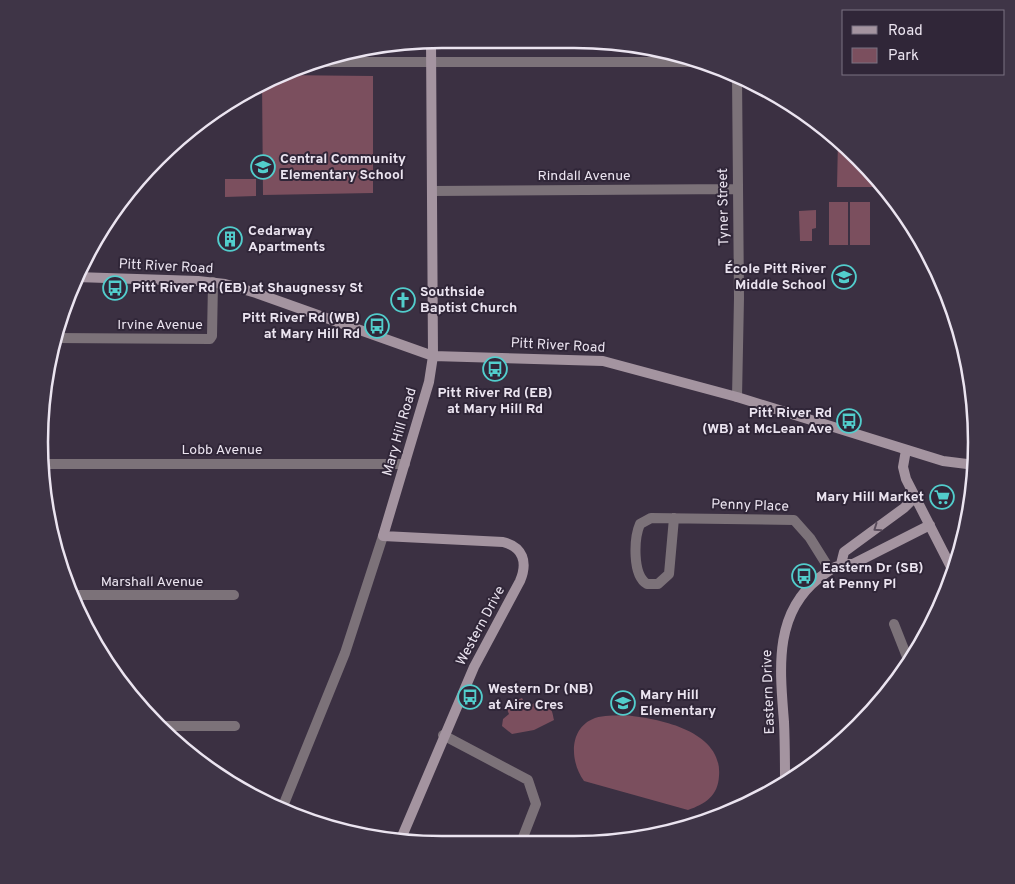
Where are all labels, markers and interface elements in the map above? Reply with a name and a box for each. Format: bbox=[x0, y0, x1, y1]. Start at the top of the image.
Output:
legend bbox=[842, 10, 1005, 75]
text: Road bbox=[888, 22, 923, 41]
text: Park bbox=[888, 47, 919, 66]
place label: Central Community Elementary School bbox=[280, 151, 406, 184]
school or university icon: Central Community Elementary School bbox=[250, 154, 276, 180]
street label: Rindall Avenue bbox=[537, 168, 631, 185]
street label: Tyner Street bbox=[715, 168, 733, 246]
place label: Cedarway Apartments bbox=[248, 223, 326, 256]
building icon: Cedarway Apartments bbox=[217, 226, 243, 252]
street label: Pitt River Road bbox=[118, 256, 214, 278]
place label: École Pitt River Middle School bbox=[724, 260, 826, 294]
school or university icon: École Pitt River Middle School bbox=[831, 264, 857, 290]
bus stop icon: Pitt River Rd (EB) at Shaugnessy St bbox=[102, 275, 128, 301]
place label: Pitt River Rd (EB) at Shaugnessy St bbox=[132, 280, 363, 297]
place label: Southside Baptist Church bbox=[420, 284, 517, 317]
church icon: Southside Baptist Church bbox=[390, 287, 416, 313]
place label: Pitt River Rd (WB) at Mary Hill Rd bbox=[242, 310, 360, 343]
bus stop icon: Pitt River Rd (WB) at Mary Hill Rd bbox=[364, 313, 390, 339]
street label: Irvine Avenue bbox=[117, 317, 203, 334]
street label: Pitt River Road bbox=[510, 335, 606, 357]
bus stop icon: Pitt River Rd (EB) at Mary Hill Rd bbox=[482, 356, 508, 382]
place label: Pitt River Rd (EB) at Mary Hill Rd bbox=[437, 385, 553, 418]
street label: Mary Hill Road bbox=[379, 386, 421, 478]
place label: Pitt River Rd (WB) at McLean Ave bbox=[702, 405, 832, 438]
bus stop icon: Pitt River Rd (WB) at McLean Ave bbox=[836, 408, 862, 434]
street label: Lobb Avenue bbox=[182, 442, 262, 459]
supermarket icon: Mary Hill Market bbox=[929, 484, 955, 510]
place label: Mary Hill Market bbox=[816, 489, 924, 506]
street label: Penny Place bbox=[711, 496, 789, 516]
one-way arrow bbox=[873, 522, 883, 531]
place label: Eastern Dr (SB) at Penny Pl bbox=[822, 560, 924, 593]
bus stop icon: Eastern Dr (SB) at Penny Pl bbox=[791, 563, 817, 589]
street label: Marshall Avenue bbox=[101, 574, 203, 591]
street label: Western Drive bbox=[453, 583, 509, 669]
street label: Eastern Drive bbox=[759, 649, 779, 735]
place label: Western Dr (NB) at Aire Cres bbox=[488, 681, 593, 714]
bus stop icon: Western Dr (NB) at Aire Cres bbox=[457, 684, 483, 710]
place label: Mary Hill Elementary bbox=[640, 687, 716, 720]
school or university icon: Mary Hill Elementary bbox=[610, 690, 636, 716]

